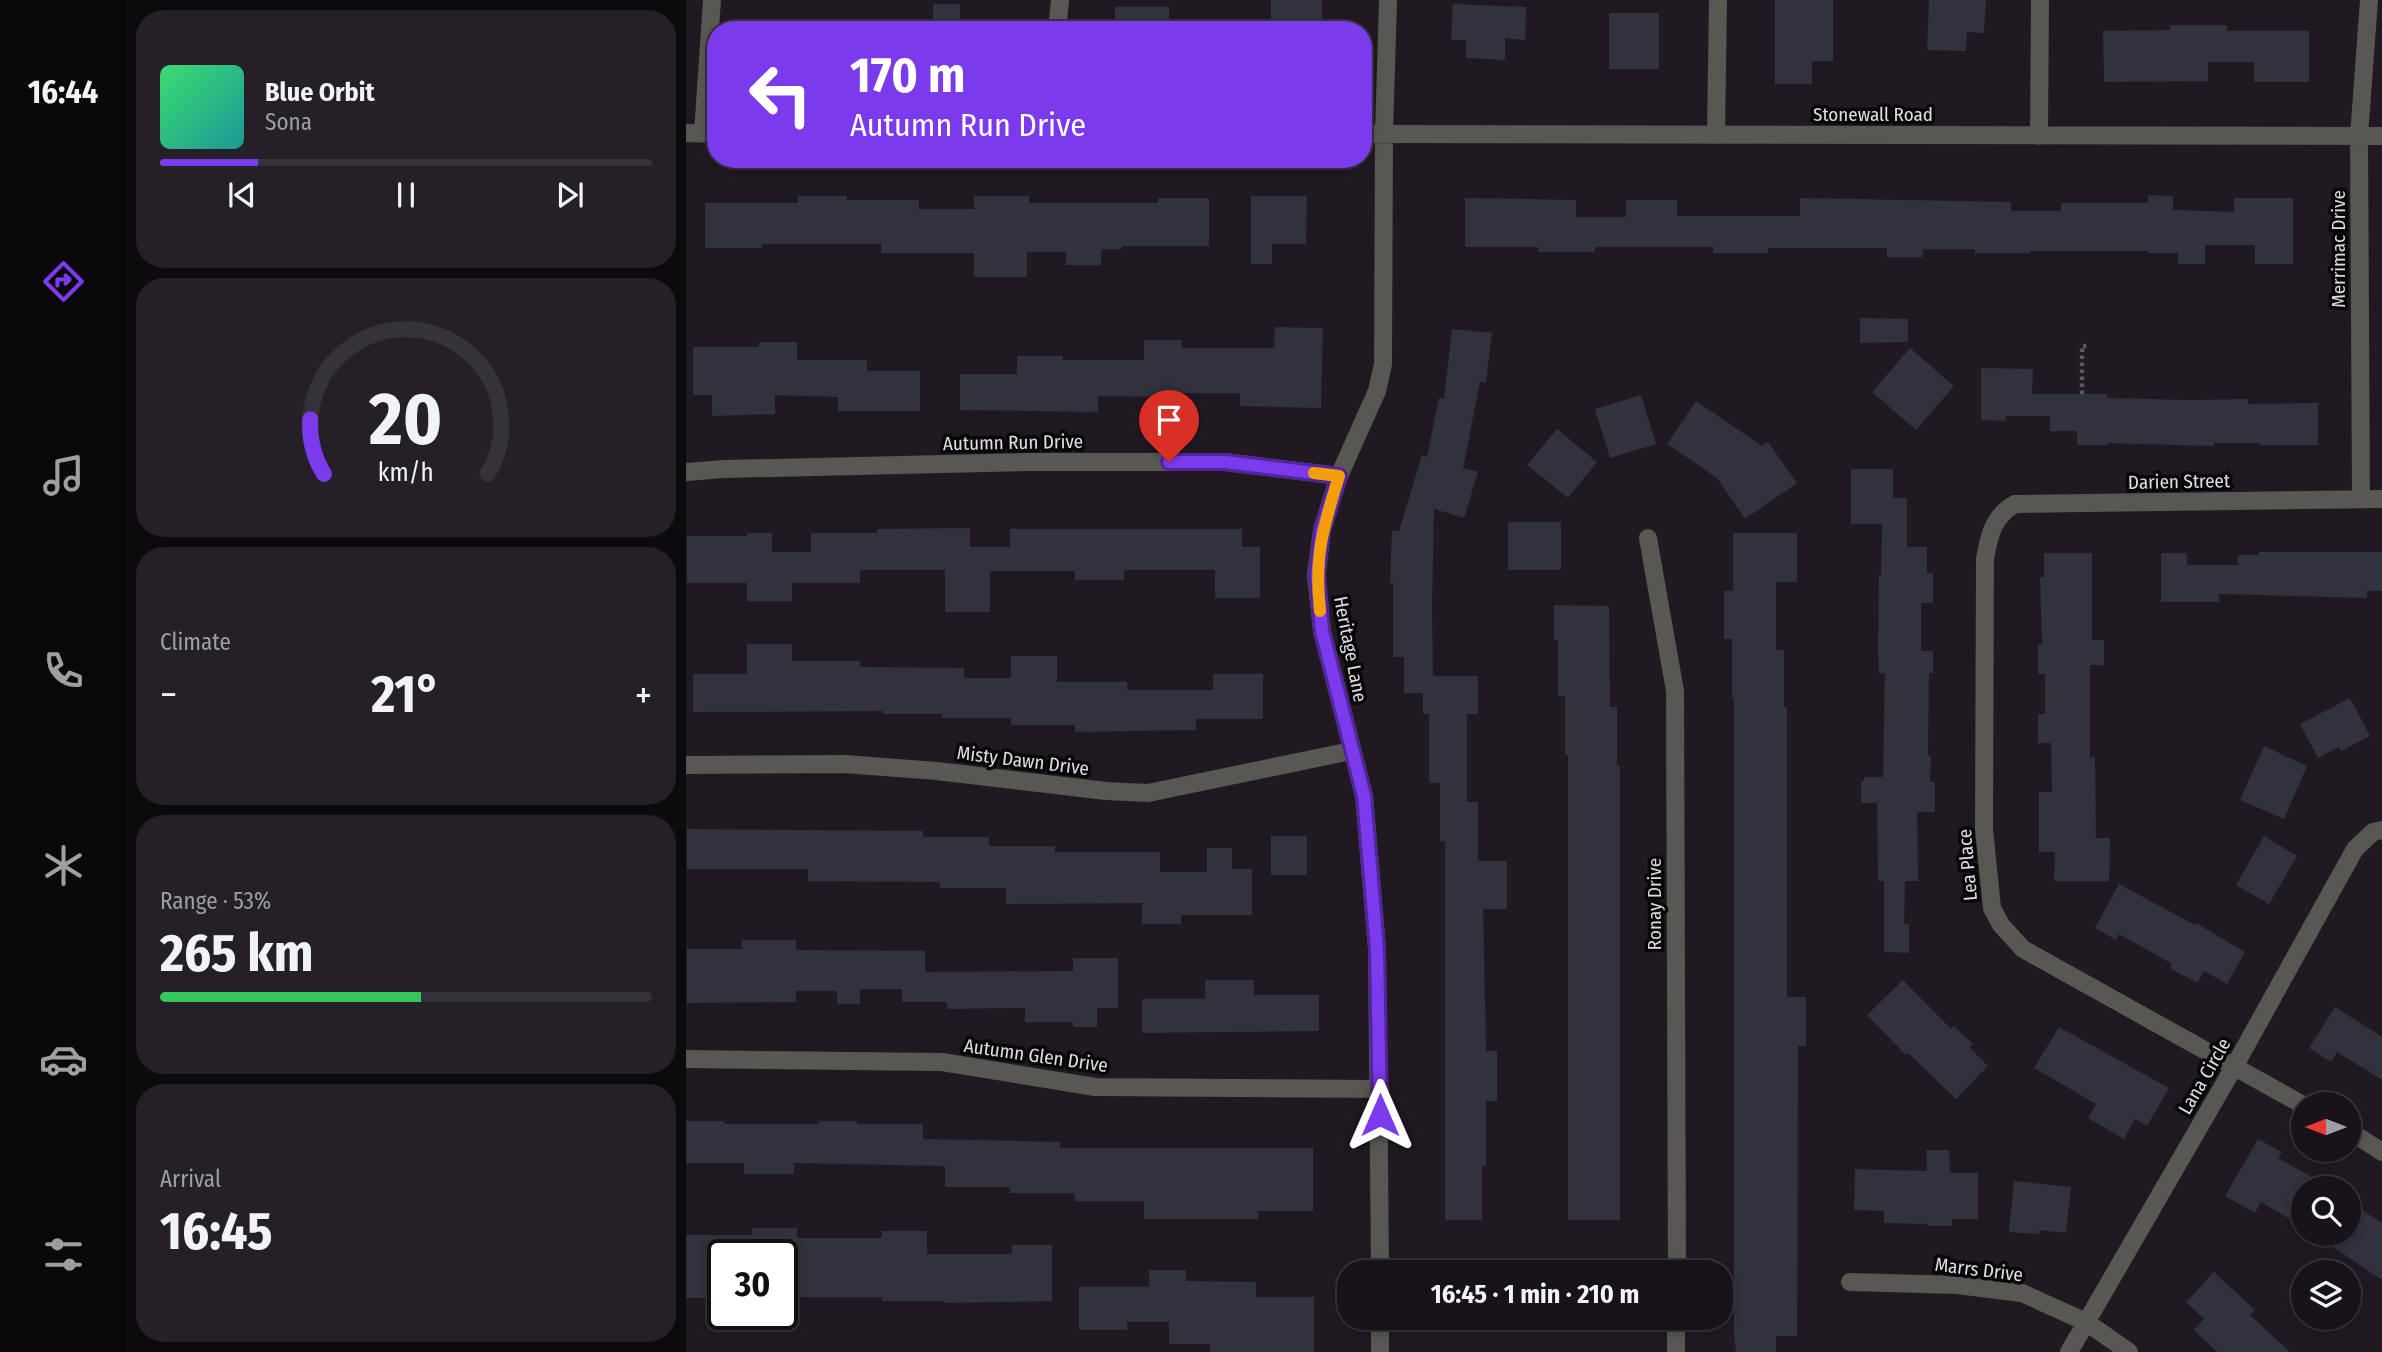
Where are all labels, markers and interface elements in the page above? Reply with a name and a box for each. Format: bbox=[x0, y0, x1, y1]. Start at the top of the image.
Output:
text: 170 m bbox=[850, 46, 966, 105]
icon: left bbox=[735, 49, 826, 140]
text: 16:44 bbox=[28, 73, 98, 111]
text: Blue Orbit bbox=[265, 77, 375, 108]
street label: Stonewall Road bbox=[1813, 103, 1933, 126]
text: Autumn Run Drive bbox=[850, 106, 1086, 144]
text: Sona bbox=[265, 108, 312, 136]
icon: previous bbox=[223, 176, 261, 214]
icon: pause bbox=[387, 176, 425, 214]
icon: next bbox=[551, 176, 589, 214]
street label: Merrimac Drive bbox=[2327, 190, 2350, 308]
icon: directions bbox=[39, 257, 88, 306]
text: 20 bbox=[368, 376, 443, 463]
pin bbox=[1139, 390, 1199, 462]
icon: arrive bbox=[1150, 401, 1188, 439]
street label: Autumn Run Drive bbox=[943, 430, 1083, 455]
icon: music bbox=[39, 451, 88, 500]
text: km/h bbox=[378, 457, 434, 487]
street label: Darien Street bbox=[2128, 469, 2231, 494]
street label: Heritage Lane bbox=[1329, 594, 1372, 704]
text: Climate bbox=[160, 628, 231, 656]
icon: phone bbox=[39, 646, 88, 695]
text: 21° bbox=[371, 663, 441, 726]
text: − bbox=[160, 672, 177, 718]
text: + bbox=[635, 672, 652, 718]
street label: Misty Dawn Drive bbox=[956, 741, 1090, 780]
street label: Lea Place bbox=[1953, 828, 1982, 902]
icon: climate bbox=[39, 841, 88, 890]
street label: Ronay Drive bbox=[1643, 858, 1666, 950]
text: Range · 53% bbox=[160, 887, 271, 915]
text: 265 km bbox=[160, 922, 314, 985]
street label: Autumn Glen Drive bbox=[962, 1034, 1109, 1077]
street label: Lana Circle bbox=[2173, 1034, 2235, 1119]
icon: car bbox=[39, 1035, 88, 1084]
position arrow bbox=[1343, 1078, 1417, 1152]
north arrow bbox=[2291, 1092, 2361, 1162]
map controls bbox=[2291, 1092, 2361, 1330]
text: Arrival bbox=[160, 1165, 221, 1193]
button: search bbox=[2291, 1176, 2361, 1246]
text: 16:45 bbox=[160, 1200, 273, 1263]
icon: filters bbox=[39, 1230, 88, 1279]
speed limit sign: 30 bbox=[707, 1239, 798, 1330]
street label: Marrs Drive bbox=[1934, 1253, 2024, 1286]
button: layers bbox=[2291, 1260, 2361, 1330]
text: 16:45 · 1 min · 210 m bbox=[1431, 1279, 1639, 1310]

